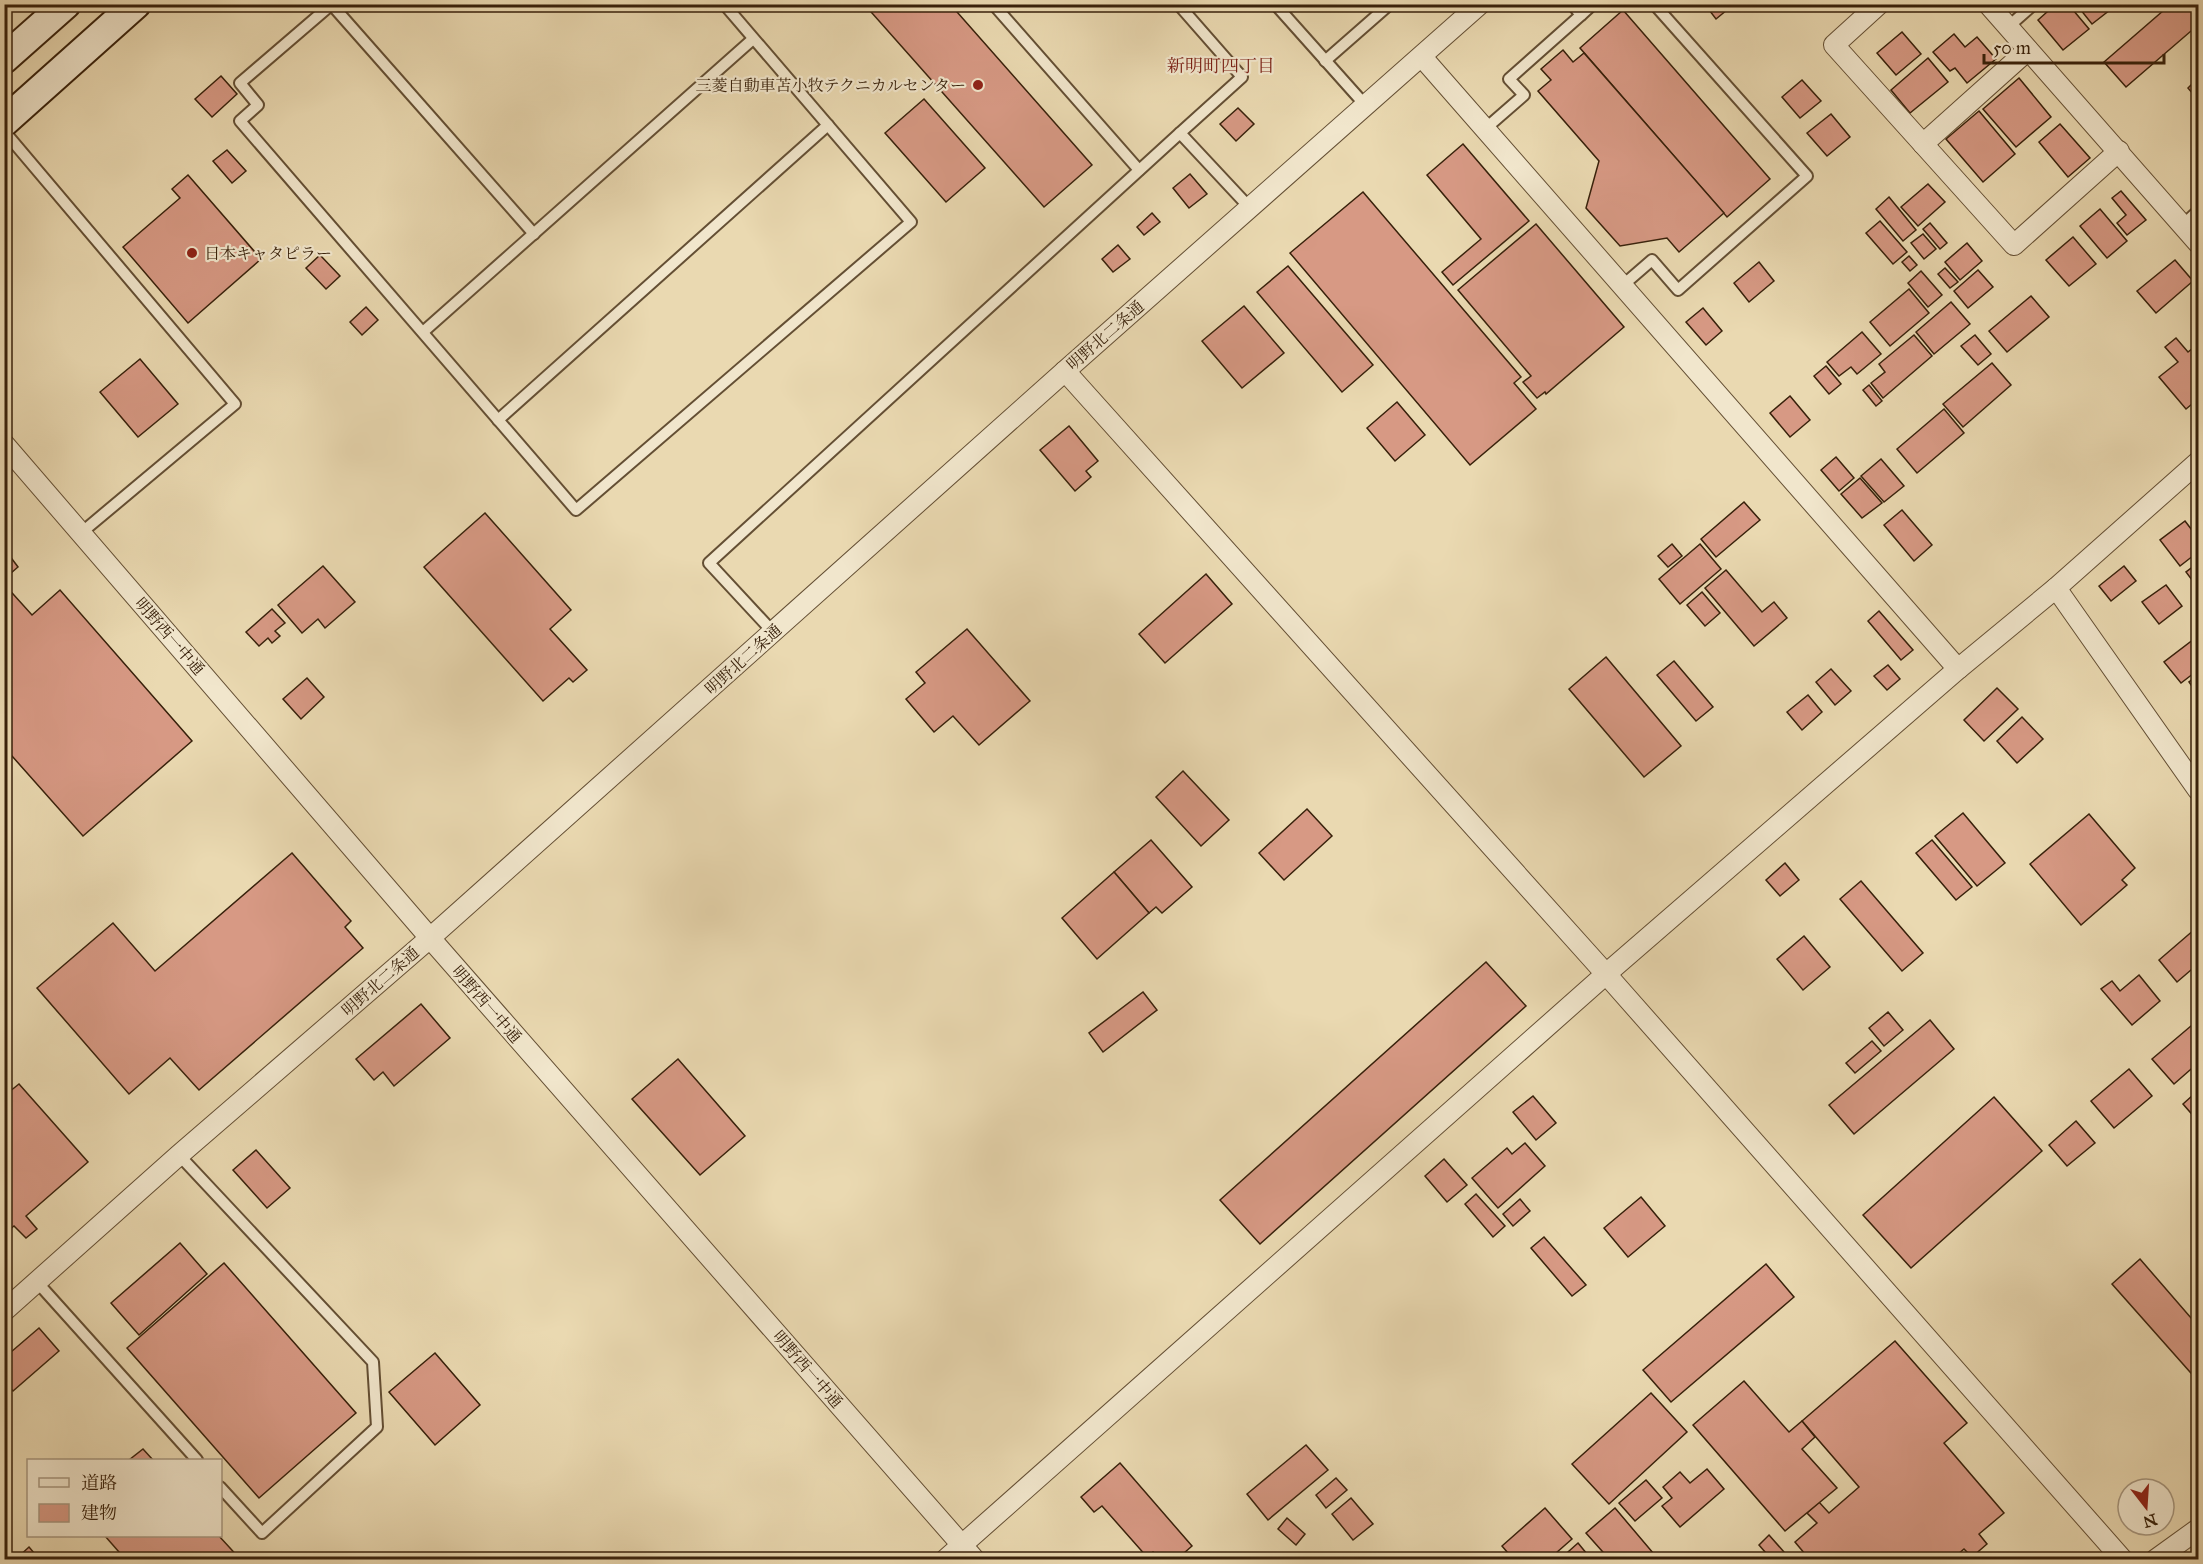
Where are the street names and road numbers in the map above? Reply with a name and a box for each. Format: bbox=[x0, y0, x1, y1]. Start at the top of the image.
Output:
street label: 明野北二条通 bbox=[1063, 297, 1148, 374]
street label: 明野西一中通 bbox=[131, 594, 208, 679]
street label: 明野北二条通 bbox=[701, 620, 785, 699]
street label: 明野北二条通 bbox=[338, 943, 423, 1020]
street label: 明野西一中通 bbox=[448, 962, 525, 1047]
street label: 明野西一中通 bbox=[769, 1327, 846, 1412]

